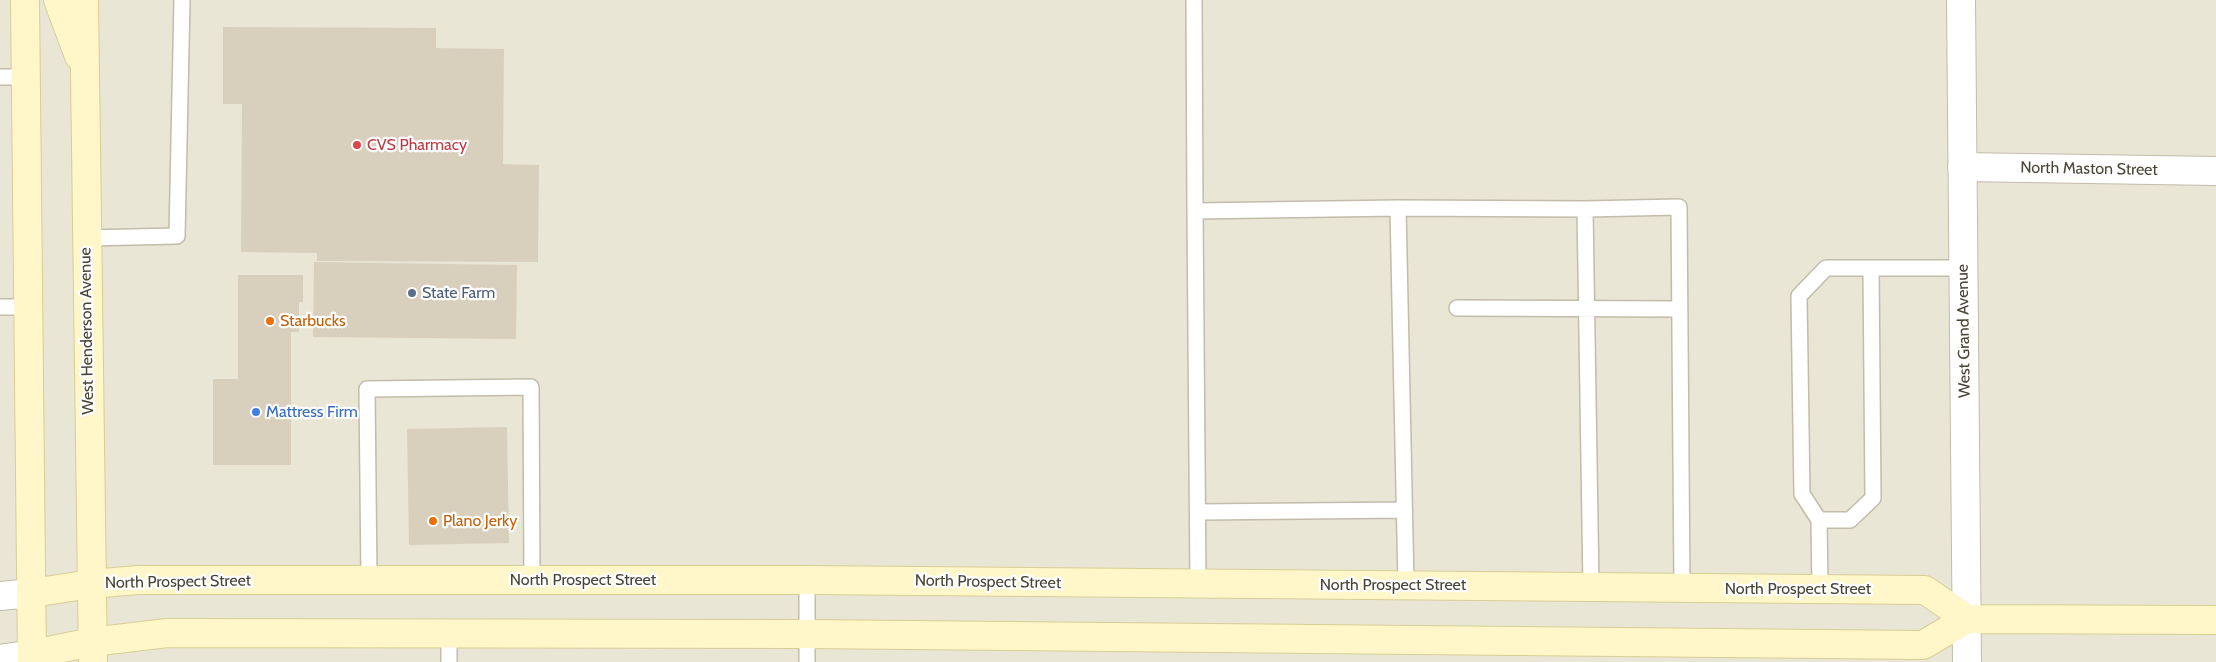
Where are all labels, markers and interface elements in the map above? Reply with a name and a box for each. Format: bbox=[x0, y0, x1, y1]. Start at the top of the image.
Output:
place label: CVS Pharmacy bbox=[367, 135, 467, 155]
marker: CVS Pharmacy bbox=[351, 139, 363, 151]
street label: North Maston Street bbox=[2020, 158, 2158, 180]
street label: West Henderson Avenue bbox=[76, 247, 98, 415]
street label: West Grand Avenue bbox=[1953, 264, 1975, 398]
place label: State Farm bbox=[422, 283, 495, 303]
marker: State Farm bbox=[406, 287, 418, 299]
place label: Starbucks bbox=[280, 311, 346, 331]
marker: Starbucks bbox=[264, 315, 276, 327]
place label: Mattress Firm bbox=[266, 402, 358, 422]
marker: Mattress Firm bbox=[250, 406, 262, 418]
place label: Plano Jerky bbox=[443, 511, 517, 531]
marker: Plano Jerky bbox=[427, 515, 439, 527]
street label: North Prospect Street bbox=[510, 570, 656, 590]
street label: North Prospect Street bbox=[105, 571, 251, 593]
street label: North Prospect Street bbox=[915, 571, 1061, 593]
street label: North Prospect Street bbox=[1320, 575, 1466, 595]
street label: North Prospect Street bbox=[1725, 579, 1871, 599]

